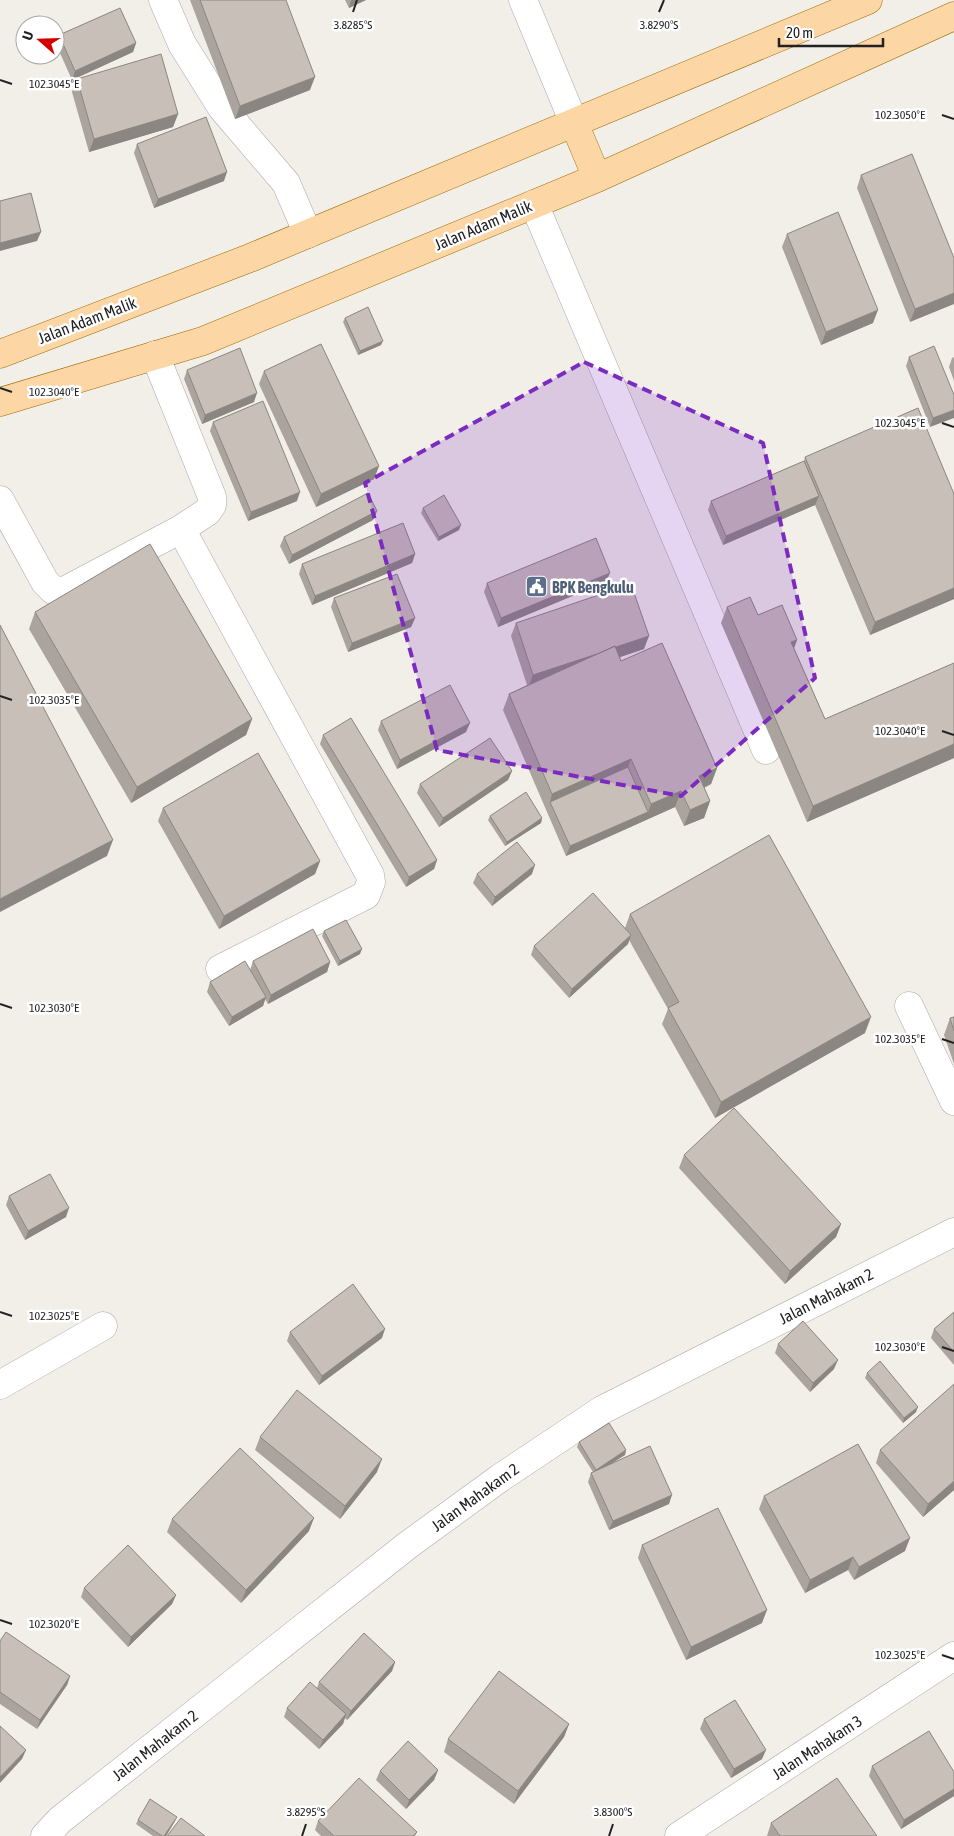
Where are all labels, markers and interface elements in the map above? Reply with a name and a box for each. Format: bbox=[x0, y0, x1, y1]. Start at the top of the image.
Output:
north arrow bbox=[15, 15, 65, 65]
scale bar bbox=[779, 15, 883, 47]
text: 3.8285°S bbox=[334, 18, 372, 32]
text: 3.8290°S bbox=[640, 18, 678, 32]
text: 20 m bbox=[786, 24, 813, 41]
text: U bbox=[19, 29, 37, 42]
text: 102.3045°E bbox=[29, 77, 79, 91]
text: 102.3050°E bbox=[875, 108, 925, 122]
street label: Jalan Adam Malik bbox=[432, 196, 534, 254]
street label: Jalan Adam Malik bbox=[35, 293, 139, 347]
text: 102.3040°E bbox=[29, 385, 79, 399]
text: 102.3045°E bbox=[875, 416, 925, 430]
public building icon: BPK Bengkulu bbox=[524, 575, 548, 599]
place label: BPK Bengkulu bbox=[552, 578, 634, 596]
text: 102.3035°E bbox=[29, 693, 79, 707]
text: 102.3040°E bbox=[875, 724, 925, 738]
text: 102.3030°E bbox=[29, 1001, 79, 1015]
text: 102.3035°E bbox=[875, 1032, 925, 1046]
street label: Jalan Mahakam 2 bbox=[776, 1265, 876, 1327]
text: 102.3025°E bbox=[29, 1309, 79, 1323]
text: 102.3030°E bbox=[875, 1340, 925, 1354]
street label: Jalan Mahakam 2 bbox=[428, 1459, 522, 1535]
text: 102.3020°E bbox=[29, 1617, 79, 1631]
text: 102.3025°E bbox=[875, 1648, 925, 1662]
street label: Jalan Mahakam 2 bbox=[109, 1706, 201, 1784]
street label: Jalan Mahakam 3 bbox=[769, 1711, 865, 1783]
text: 3.8295°S bbox=[287, 1805, 325, 1819]
text: 3.8300°S bbox=[594, 1805, 632, 1819]

